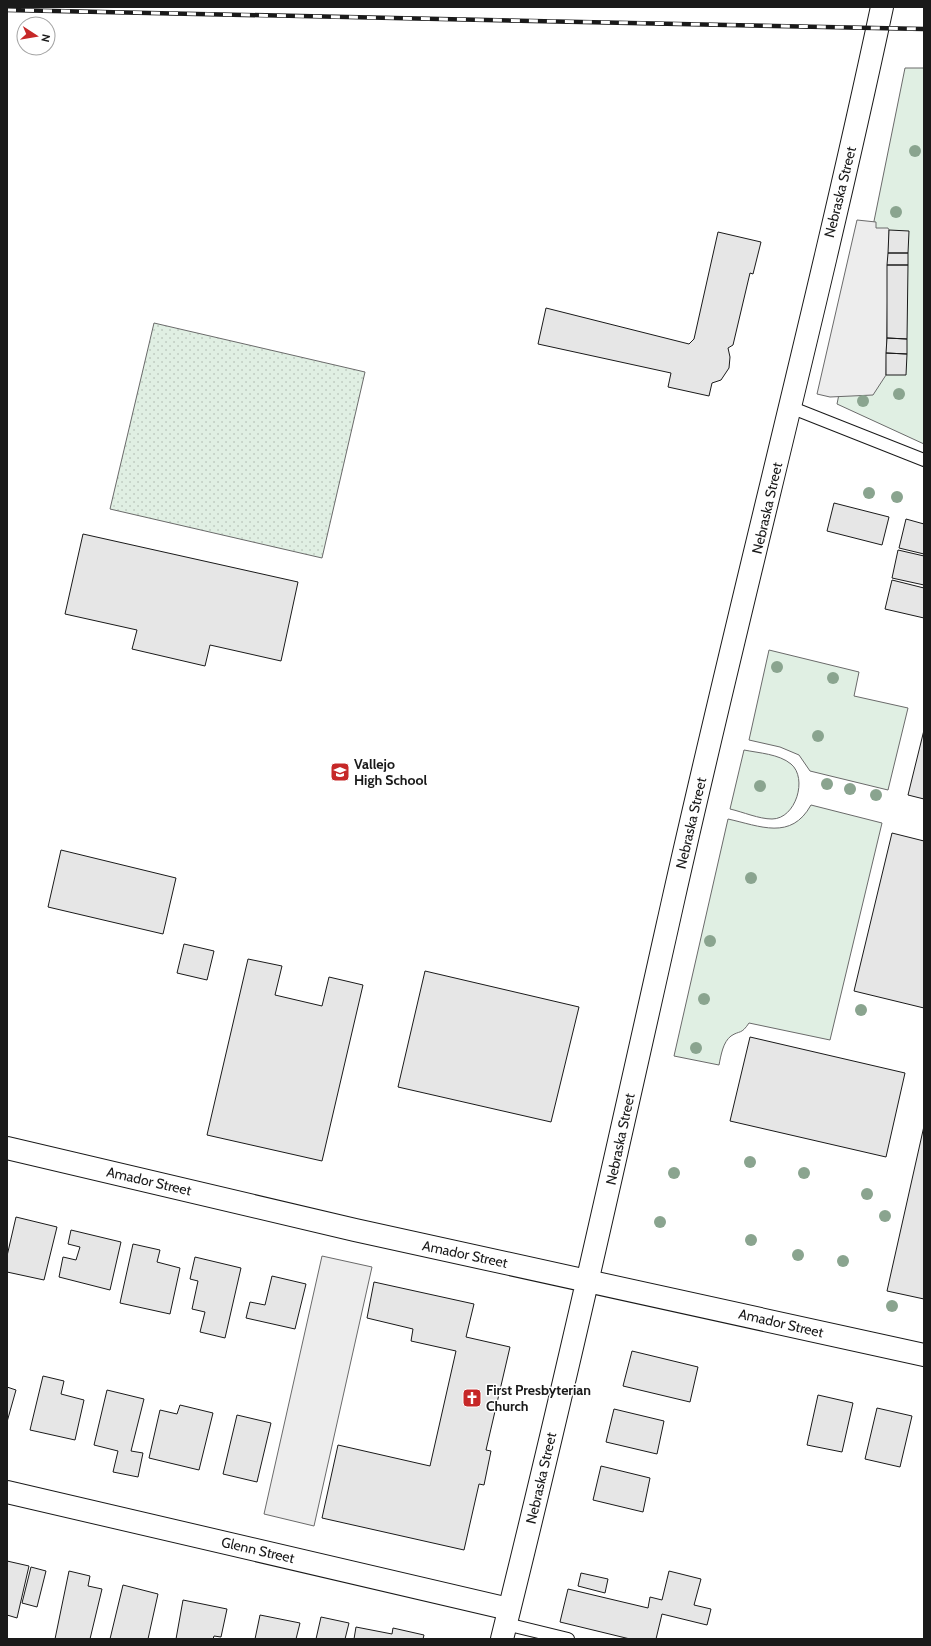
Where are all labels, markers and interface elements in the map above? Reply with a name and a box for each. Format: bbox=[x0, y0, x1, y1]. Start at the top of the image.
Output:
north arrow bbox=[16, 16, 56, 56]
text: N bbox=[38, 33, 53, 43]
street label: Nebraska Street bbox=[820, 144, 860, 240]
street label: Nebraska Street bbox=[748, 460, 786, 556]
place label: Vallejo High School bbox=[354, 755, 427, 789]
school or university icon: Vallejo High School bbox=[329, 761, 351, 783]
street label: Nebraska Street bbox=[672, 775, 710, 871]
street label: Nebraska Street bbox=[601, 1091, 639, 1187]
street label: Amador Street bbox=[105, 1162, 194, 1200]
street label: Amador Street bbox=[421, 1236, 510, 1272]
street label: Amador Street bbox=[737, 1304, 826, 1342]
place label: First Presbyterian Church bbox=[486, 1381, 591, 1415]
church icon: First Presbyterian Church bbox=[461, 1387, 483, 1409]
street label: Nebraska Street bbox=[522, 1430, 560, 1526]
street label: Glenn Street bbox=[220, 1533, 297, 1567]

